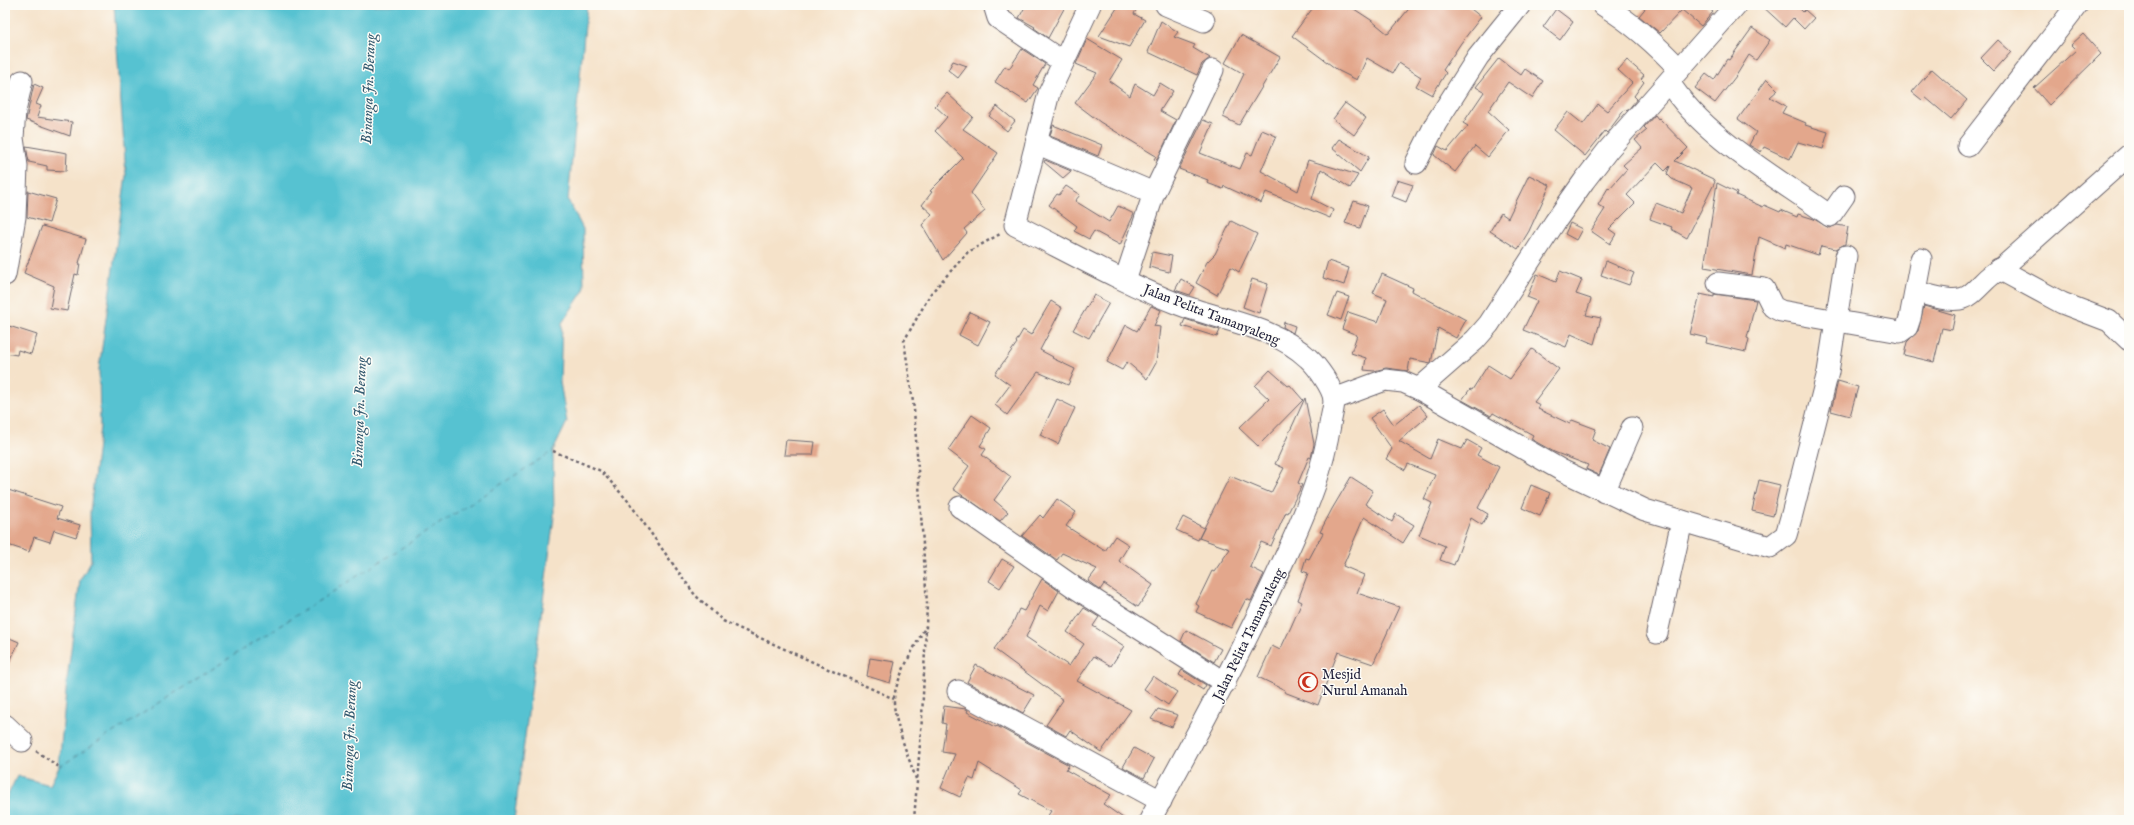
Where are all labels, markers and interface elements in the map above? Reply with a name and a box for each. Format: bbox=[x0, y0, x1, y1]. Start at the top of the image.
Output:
water label: Binanga Jn. Berang bbox=[357, 32, 381, 144]
street label: Jalan Pelita Tamanyaleng bbox=[1139, 280, 1283, 349]
water label: Binanga Jn. Berang bbox=[348, 355, 372, 467]
street label: Jalan Pelita Tamanyaleng bbox=[1208, 565, 1289, 705]
place label: Mesjid Nurul Amanah bbox=[1322, 666, 1408, 700]
mosque icon: Mesjid Nurul Amanah bbox=[1297, 671, 1319, 693]
water label: Binanga Jn. Berang bbox=[338, 679, 362, 791]

